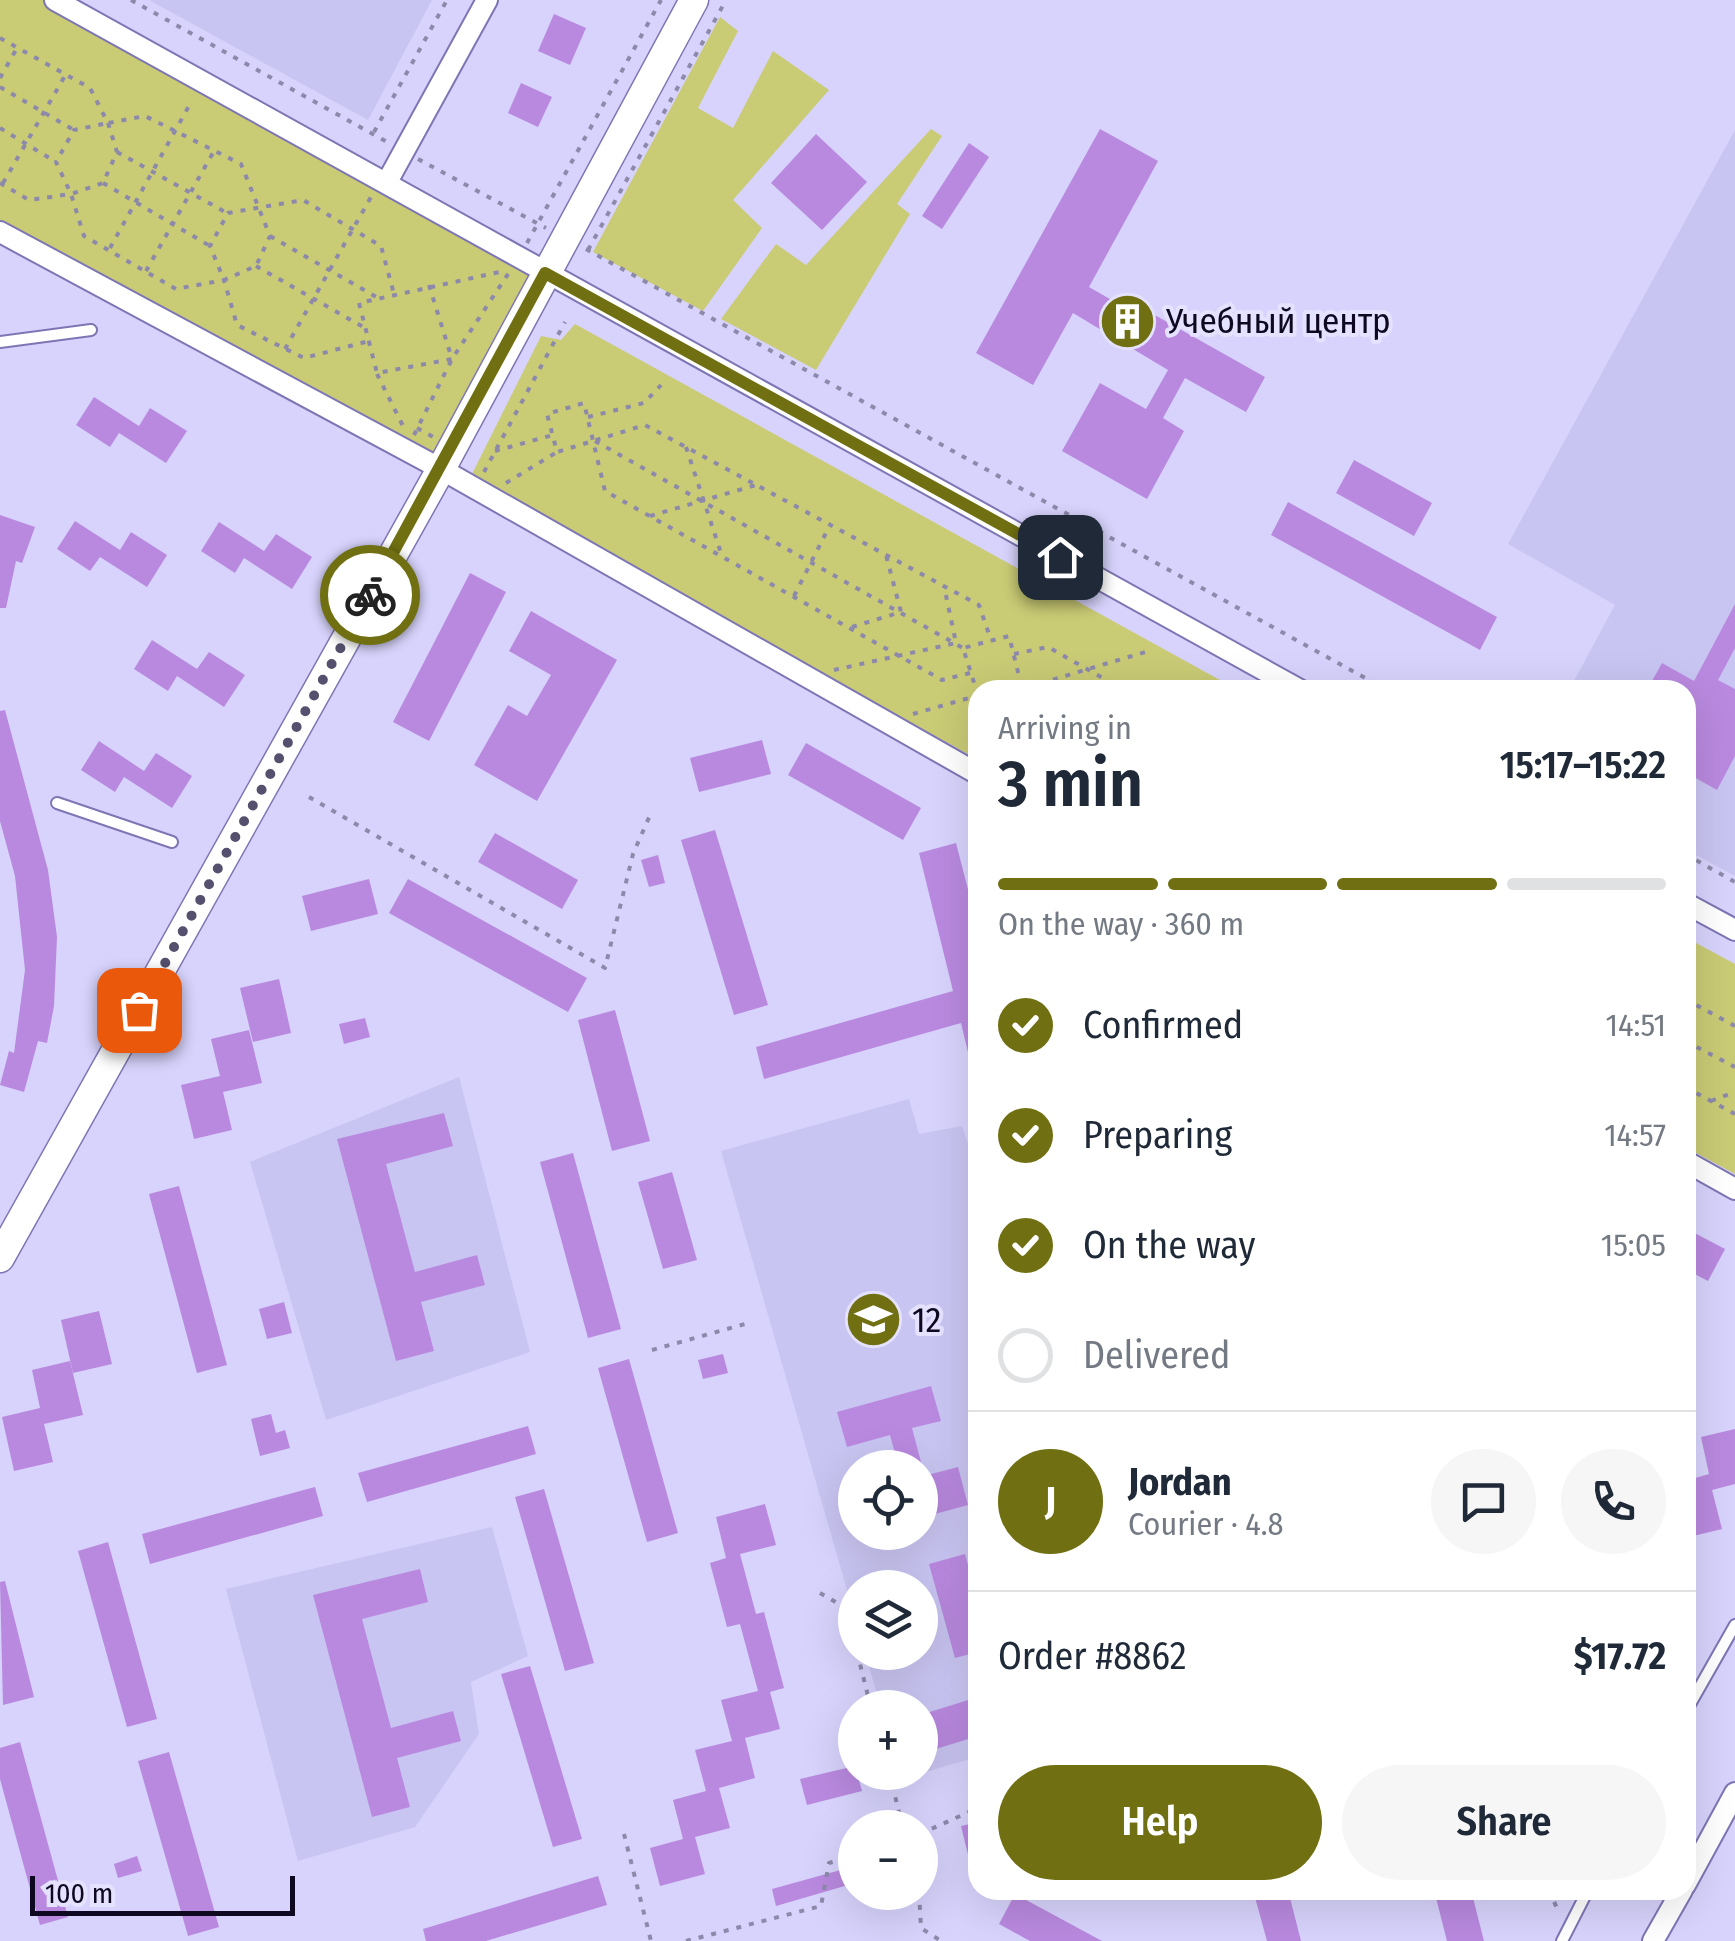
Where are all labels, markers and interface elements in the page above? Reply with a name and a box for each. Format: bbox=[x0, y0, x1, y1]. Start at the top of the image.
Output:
building icon: Учебный центр bbox=[1097, 291, 1157, 351]
place label: Учебный центр bbox=[1165, 300, 1391, 342]
pin bbox=[1018, 515, 1103, 600]
icon: home bbox=[1033, 530, 1088, 585]
courier bbox=[320, 545, 420, 645]
icon: bike bbox=[343, 568, 398, 623]
text: Arriving in bbox=[998, 709, 1132, 747]
text: 15:17–15:22 bbox=[1500, 742, 1666, 788]
text: 3 min bbox=[998, 745, 1143, 823]
text: On the way · 360 m bbox=[998, 905, 1244, 943]
pin bbox=[97, 968, 182, 1053]
icon: bag bbox=[112, 983, 167, 1038]
icon: check bbox=[998, 998, 1053, 1053]
text: Confirmed bbox=[1083, 1002, 1243, 1048]
text: 14:51 bbox=[1606, 1006, 1666, 1044]
icon: check bbox=[998, 1108, 1053, 1163]
text: Preparing bbox=[1083, 1112, 1232, 1158]
text: 14:57 bbox=[1604, 1116, 1666, 1154]
icon: check bbox=[998, 1218, 1053, 1273]
text: On the way bbox=[1083, 1222, 1255, 1268]
text: 15:05 bbox=[1601, 1226, 1666, 1264]
school or university icon: 12 bbox=[843, 1290, 903, 1350]
place label: 12 bbox=[912, 1299, 941, 1341]
text: Delivered bbox=[1083, 1332, 1230, 1378]
button: chat bbox=[1431, 1449, 1536, 1554]
button: phone bbox=[1561, 1449, 1666, 1554]
map controls bbox=[838, 1450, 938, 1910]
button: locate bbox=[838, 1450, 938, 1550]
text: Jordan bbox=[1128, 1459, 1232, 1505]
text: J bbox=[1045, 1478, 1056, 1524]
text: Courier · 4.8 bbox=[1128, 1505, 1284, 1543]
button: layers bbox=[838, 1570, 938, 1670]
text: Order #8862 bbox=[998, 1633, 1187, 1679]
text: $17.72 bbox=[1574, 1633, 1666, 1679]
button: + bbox=[838, 1690, 938, 1790]
button: Help bbox=[998, 1765, 1322, 1880]
button: Share bbox=[1342, 1765, 1666, 1880]
button: − bbox=[838, 1810, 938, 1910]
scale bar bbox=[30, 1871, 295, 1916]
text: 100 m bbox=[45, 1877, 113, 1910]

